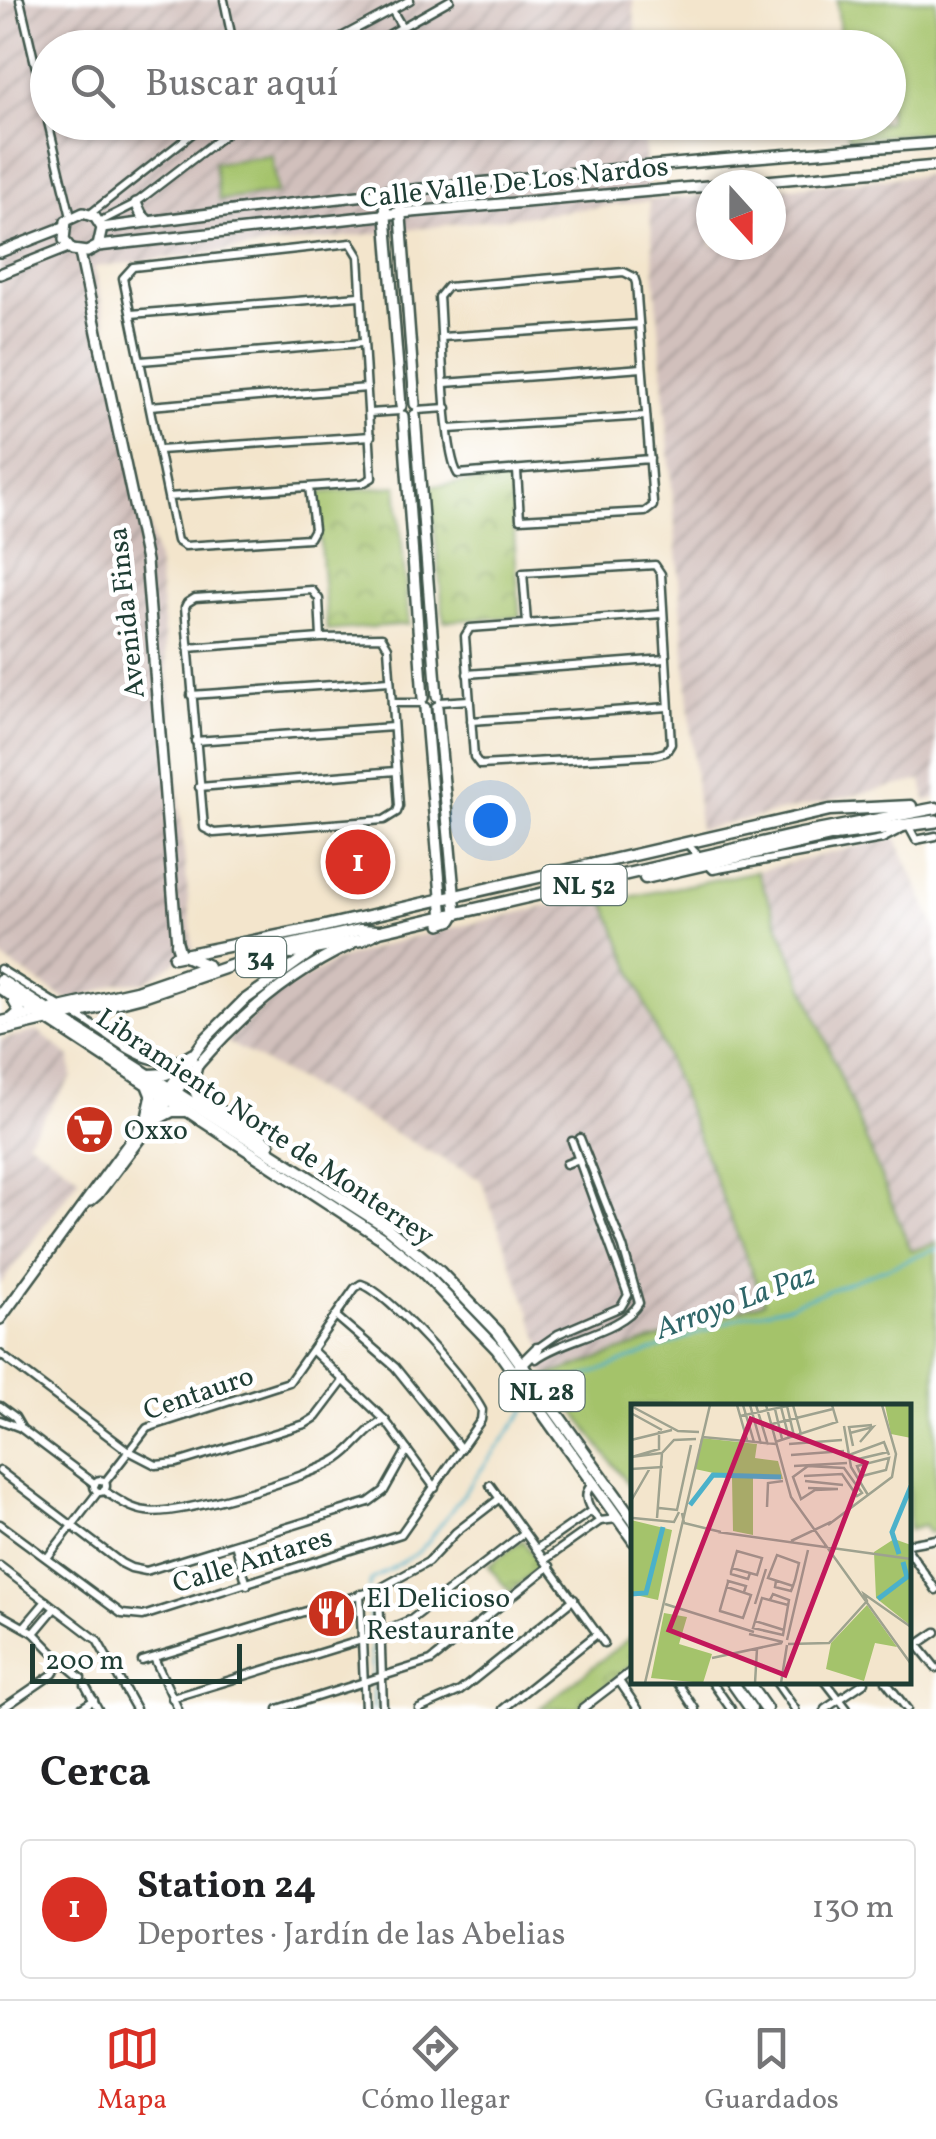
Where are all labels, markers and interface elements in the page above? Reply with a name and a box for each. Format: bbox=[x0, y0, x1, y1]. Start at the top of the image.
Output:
search box bbox=[30, 30, 906, 140]
icon: search bbox=[65, 58, 120, 113]
text: Buscar aquí bbox=[145, 59, 338, 112]
street label: Calle Valle De Los Nardos bbox=[358, 148, 670, 219]
north arrow bbox=[696, 170, 786, 260]
street label: Avenida Finsa bbox=[99, 525, 156, 700]
your location bbox=[465, 795, 516, 846]
pin: 1 bbox=[326, 824, 390, 900]
road number: NL 52 bbox=[542, 865, 626, 905]
road number: 34 bbox=[236, 937, 286, 977]
street label: Libramiento Norte de Monterrey bbox=[88, 1000, 441, 1256]
supermarket icon: Oxxo bbox=[63, 1103, 115, 1155]
place label: Oxxo bbox=[124, 1112, 188, 1151]
water label: Arroyo La Paz bbox=[649, 1255, 821, 1351]
street label: Centauro bbox=[138, 1357, 259, 1431]
road number: NL 28 bbox=[500, 1371, 584, 1411]
inset map bbox=[631, 1404, 911, 1684]
street label: Calle Antares bbox=[168, 1519, 337, 1604]
place label: El Delicioso Restaurante bbox=[366, 1580, 515, 1651]
restaurant icon: El Delicioso Restaurante bbox=[305, 1587, 357, 1639]
scale bar bbox=[30, 1639, 242, 1684]
text: 200 m bbox=[45, 1642, 124, 1681]
text: Cerca bbox=[40, 1745, 151, 1804]
text: Station 24 bbox=[137, 1861, 316, 1914]
text: 1 bbox=[68, 1887, 81, 1931]
text: 130 m bbox=[812, 1887, 894, 1931]
text: Deportes · Jardín de las Abelias bbox=[137, 1914, 565, 1958]
tab: Mapa bbox=[97, 2021, 167, 2120]
tab: Cómo llegar bbox=[362, 2021, 510, 2120]
tab: Guardados bbox=[704, 2021, 839, 2120]

